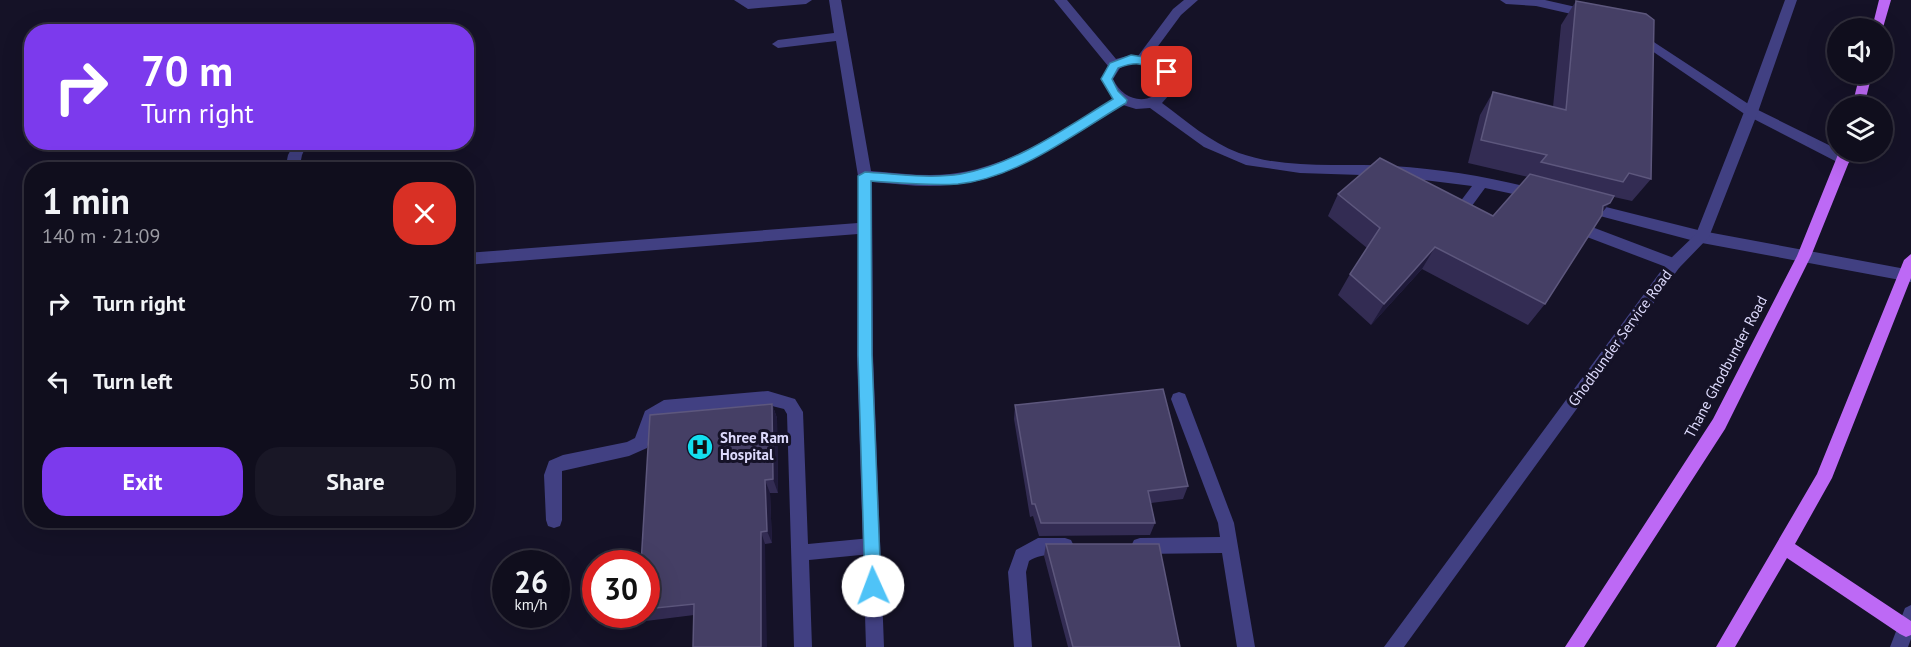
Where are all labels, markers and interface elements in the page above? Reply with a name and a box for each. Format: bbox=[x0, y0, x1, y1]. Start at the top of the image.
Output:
map controls bbox=[1827, 18, 1893, 162]
button: sound bbox=[1827, 18, 1893, 84]
text: 70 m bbox=[141, 43, 233, 98]
pin bbox=[1141, 46, 1192, 97]
icon: right bbox=[42, 48, 120, 126]
icon: arrive bbox=[1150, 55, 1183, 88]
text: Turn right bbox=[141, 96, 254, 130]
button: layers bbox=[1827, 96, 1893, 162]
text: 1 min bbox=[42, 177, 130, 224]
button: close bbox=[393, 182, 456, 245]
text: 140 m · 21:09 bbox=[42, 223, 160, 249]
street label: Ghodbunder Service Road bbox=[1564, 266, 1676, 410]
icon: right bbox=[42, 287, 75, 320]
text: Turn right bbox=[93, 289, 185, 317]
text: 70 m bbox=[408, 289, 456, 317]
street label: Thane Ghodbunder Road bbox=[1680, 292, 1771, 441]
icon: left bbox=[42, 365, 75, 398]
text: Turn left bbox=[93, 367, 173, 395]
text: 50 m bbox=[408, 367, 456, 395]
place label: Shree Ram Hospital bbox=[720, 428, 789, 464]
hospital icon: Shree Ram Hospital bbox=[685, 432, 715, 462]
button: Exit bbox=[42, 447, 243, 516]
button: Share bbox=[255, 447, 456, 516]
speed limit sign: 30 bbox=[582, 550, 660, 628]
position arrow bbox=[841, 554, 905, 618]
text: 26 bbox=[514, 562, 548, 601]
text: km/h bbox=[515, 595, 547, 614]

